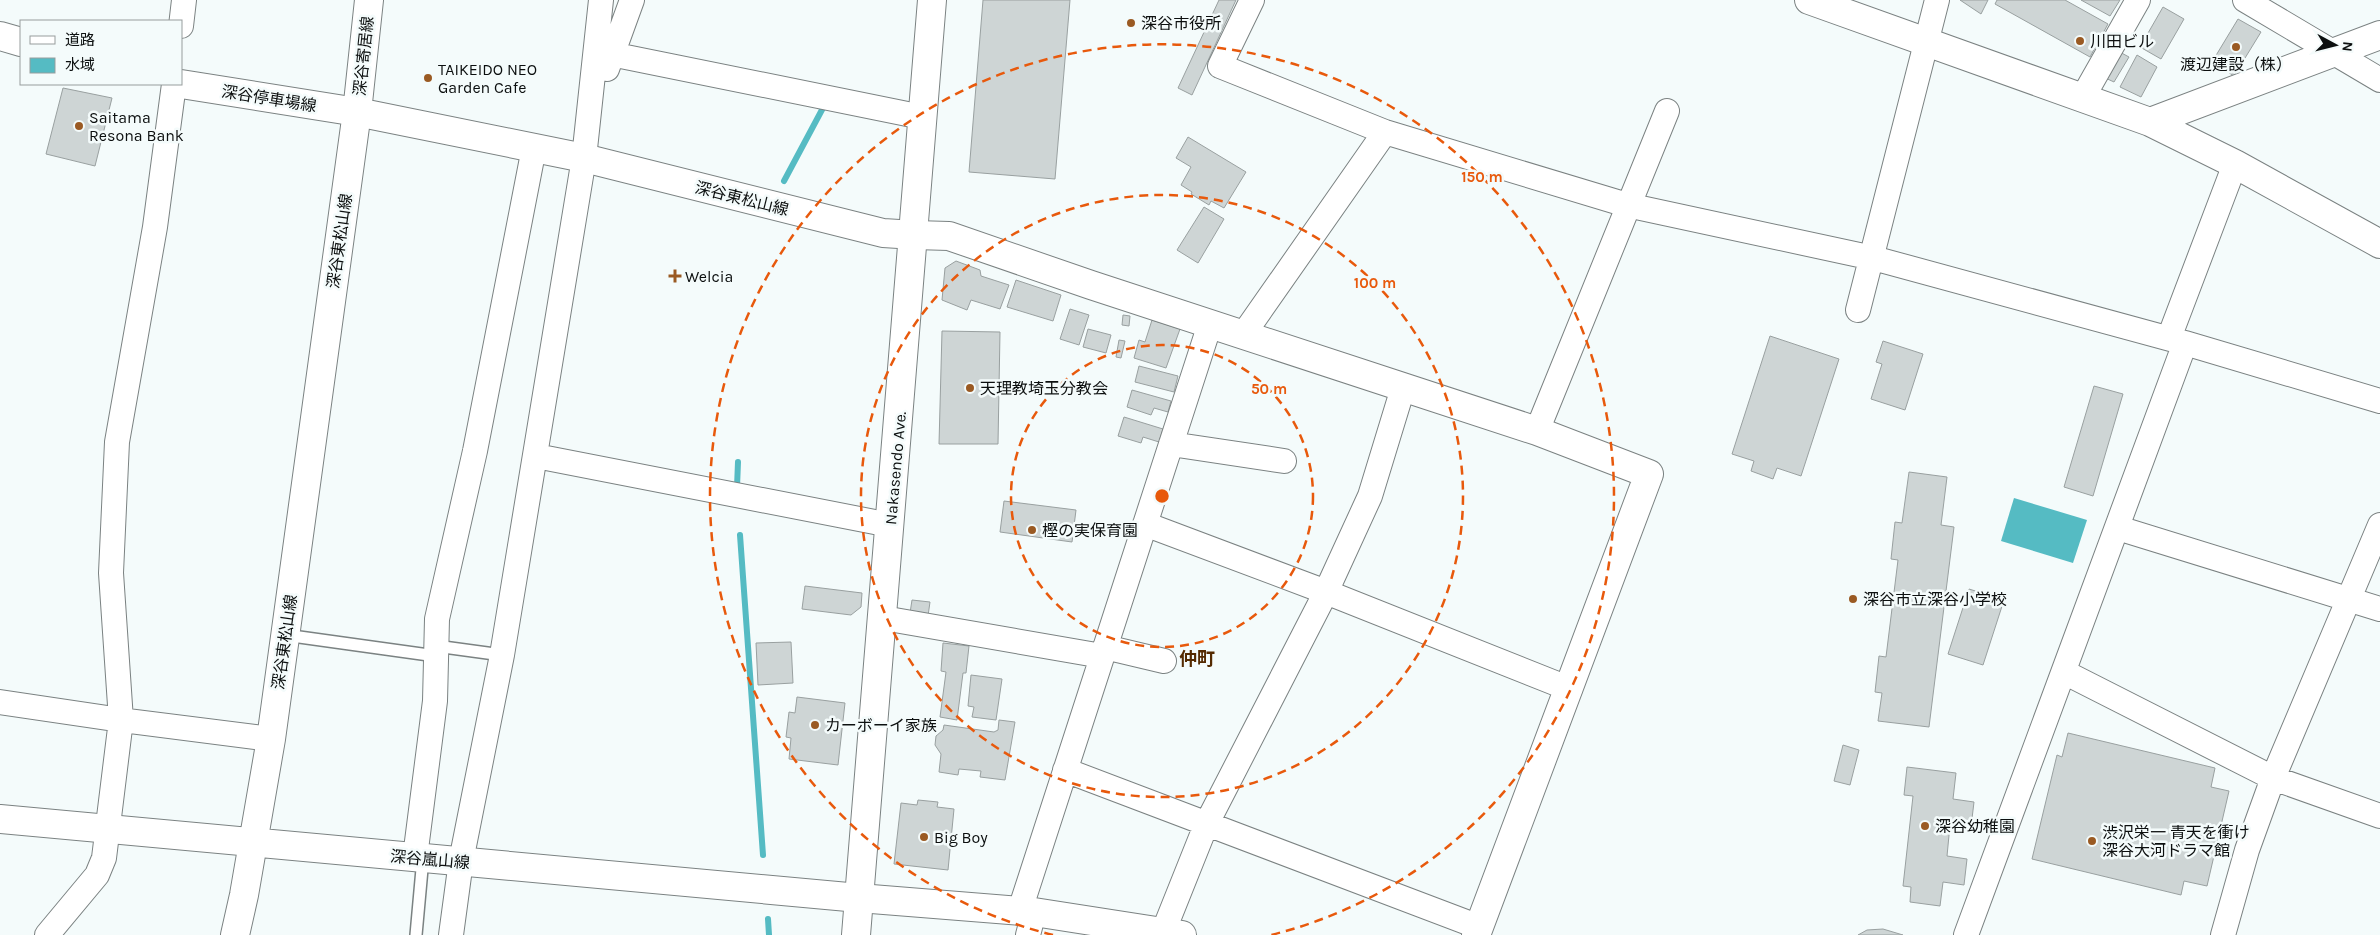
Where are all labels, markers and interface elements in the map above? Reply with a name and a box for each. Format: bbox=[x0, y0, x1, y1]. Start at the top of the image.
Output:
place label: 深谷市役所 bbox=[1141, 14, 1221, 33]
street label: 深谷寄居線 bbox=[350, 15, 377, 97]
marker: 深谷市役所 bbox=[1125, 17, 1137, 29]
legend bbox=[20, 20, 182, 85]
north arrow bbox=[2310, 20, 2360, 70]
text: 道路 bbox=[65, 31, 95, 49]
place label: 川田ビル bbox=[2090, 32, 2154, 51]
marker: 川田ビル bbox=[2074, 35, 2086, 47]
marker: 渡辺建設（株） bbox=[2230, 41, 2242, 53]
text: N bbox=[2338, 41, 2356, 53]
place label: 渡辺建設（株） bbox=[2180, 55, 2292, 74]
text: 水域 bbox=[65, 56, 95, 74]
place label: TAIKEIDO NEO Garden Cafe bbox=[438, 60, 537, 97]
marker: TAIKEIDO NEO Garden Cafe bbox=[422, 72, 434, 84]
street label: 深谷停車場線 bbox=[220, 82, 318, 115]
place label: Saitama Resona Bank bbox=[89, 108, 184, 145]
marker: Saitama Resona Bank bbox=[73, 120, 85, 132]
text: 150 m bbox=[1461, 168, 1503, 186]
street label: 深谷東松山線 bbox=[693, 178, 791, 219]
street label: 深谷東松山線 bbox=[323, 192, 356, 290]
place label: Welcia bbox=[685, 267, 733, 286]
marker: Welcia bbox=[669, 270, 681, 282]
text: 100 m bbox=[1354, 274, 1396, 292]
place label: 天理教埼玉分教会 bbox=[980, 379, 1108, 398]
text: 50 m bbox=[1251, 380, 1287, 398]
marker: 天理教埼玉分教会 bbox=[964, 382, 976, 394]
street label: Nakasendo Ave. bbox=[881, 410, 910, 526]
centre of rings bbox=[1153, 487, 1171, 505]
place label: 樫の実保育園 bbox=[1042, 521, 1138, 540]
marker: 樫の実保育園 bbox=[1026, 524, 1038, 536]
place label: 深谷市立深谷小学校 bbox=[1863, 590, 2007, 609]
street label: 深谷東松山線 bbox=[268, 593, 301, 691]
marker: 深谷市立深谷小学校 bbox=[1847, 593, 1859, 605]
district label: 仲町 bbox=[1179, 648, 1215, 670]
place label: カーボーイ家族 bbox=[825, 716, 937, 735]
marker: カーボーイ家族 bbox=[809, 719, 821, 731]
place label: 深谷幼稚園 bbox=[1935, 817, 2015, 836]
marker: 深谷幼稚園 bbox=[1919, 820, 1931, 832]
place label: 渋沢栄一 青天を衝け 深谷大河ドラマ館 bbox=[2102, 823, 2250, 860]
place label: Big Boy bbox=[934, 828, 988, 847]
marker: Big Boy bbox=[918, 831, 930, 843]
marker: 渋沢栄一 青天を衝け 深谷大河ドラマ館 bbox=[2086, 835, 2098, 847]
street label: 深谷嵐山線 bbox=[389, 847, 471, 872]

